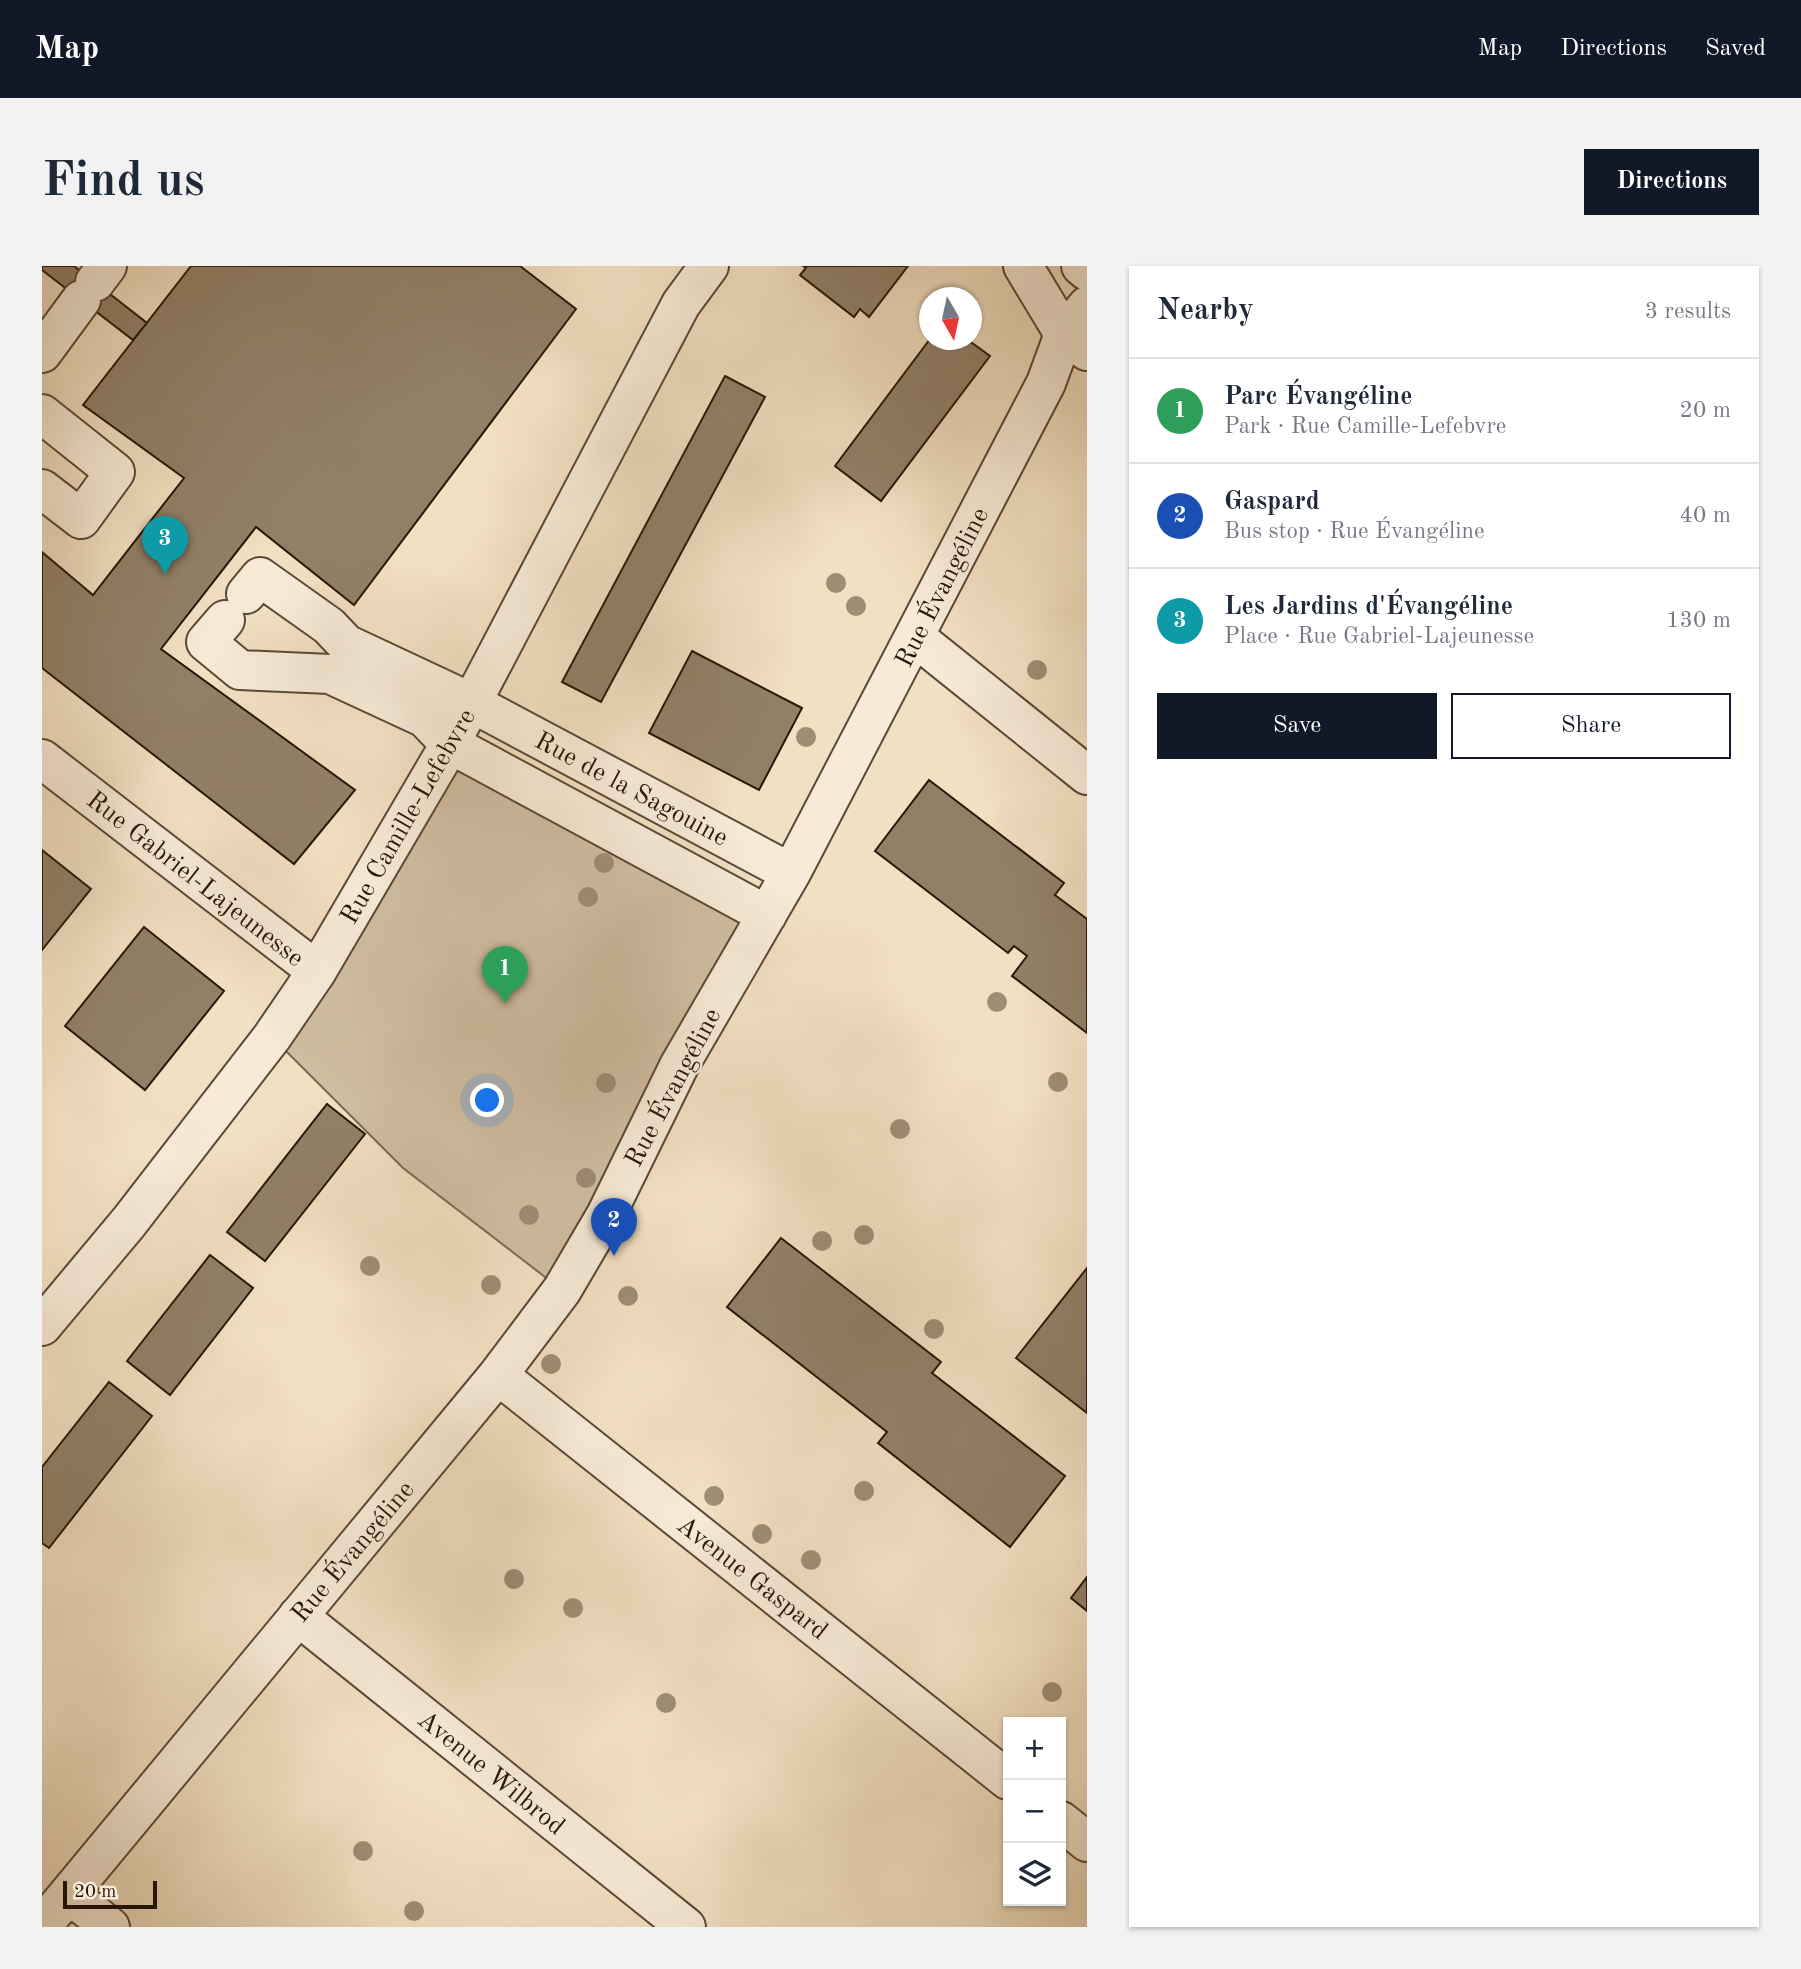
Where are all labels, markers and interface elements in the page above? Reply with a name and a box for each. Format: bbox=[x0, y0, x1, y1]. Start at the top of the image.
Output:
text: Map bbox=[35, 33, 99, 66]
text: Map bbox=[1478, 37, 1522, 61]
text: Directions bbox=[1560, 37, 1667, 61]
text: Saved bbox=[1705, 37, 1766, 61]
button: Directions bbox=[1584, 149, 1759, 215]
text: Find us bbox=[42, 158, 205, 207]
north arrow bbox=[919, 287, 982, 350]
text: Nearby bbox=[1157, 296, 1254, 326]
text: 3 results bbox=[1645, 300, 1731, 323]
text: Parc Évangéline bbox=[1224, 384, 1412, 410]
text: 1 bbox=[1173, 399, 1187, 422]
text: 20 m bbox=[1680, 399, 1731, 422]
text: Park · Rue Camille-Lefebvre bbox=[1224, 415, 1506, 438]
text: Gaspard bbox=[1224, 489, 1320, 515]
street label: Rue Évangéline bbox=[888, 502, 994, 672]
text: 2 bbox=[1173, 504, 1187, 527]
text: 40 m bbox=[1680, 504, 1731, 527]
pin: 3 bbox=[142, 516, 188, 574]
text: Bus stop · Rue Évangéline bbox=[1224, 520, 1485, 543]
text: Les Jardins d'Évangéline bbox=[1224, 594, 1513, 620]
text: 3 bbox=[1173, 609, 1187, 632]
text: 130 m bbox=[1666, 609, 1731, 632]
text: Place · Rue Gabriel-Lajeunesse bbox=[1224, 625, 1534, 648]
button: Save bbox=[1157, 693, 1437, 759]
button: Share bbox=[1451, 693, 1731, 759]
street label: Rue Camille-Lefebvre bbox=[337, 705, 481, 929]
street label: Rue de la Sagouine bbox=[530, 728, 732, 852]
street label: Rue Gabriel-Lajeunesse bbox=[81, 787, 308, 972]
pin: 1 bbox=[482, 946, 528, 1004]
street label: Rue Évangéline bbox=[618, 1002, 726, 1172]
your location bbox=[470, 1083, 504, 1117]
pin: 2 bbox=[591, 1198, 637, 1256]
street label: Rue Évangéline bbox=[284, 1474, 420, 1628]
street label: Avenue Gaspard bbox=[672, 1512, 832, 1645]
street label: Avenue Wilbrod bbox=[412, 1707, 569, 1841]
map controls bbox=[1003, 1717, 1066, 1906]
button: + bbox=[1003, 1717, 1066, 1780]
button: − bbox=[1003, 1780, 1066, 1843]
button: layers bbox=[1003, 1843, 1066, 1906]
scale bar bbox=[63, 1878, 158, 1910]
text: 20 m bbox=[74, 1883, 116, 1902]

